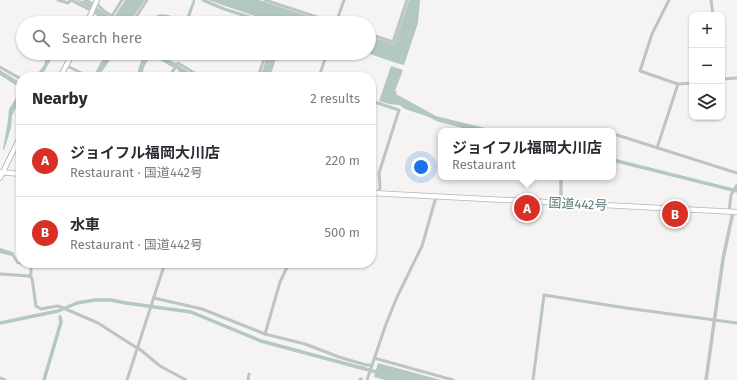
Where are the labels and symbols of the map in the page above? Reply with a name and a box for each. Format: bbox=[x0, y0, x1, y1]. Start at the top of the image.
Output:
your location bbox=[411, 157, 431, 177]
pin: A bbox=[514, 193, 540, 223]
street label: 国道442号 bbox=[548, 195, 608, 213]
pin: B bbox=[662, 199, 688, 229]

